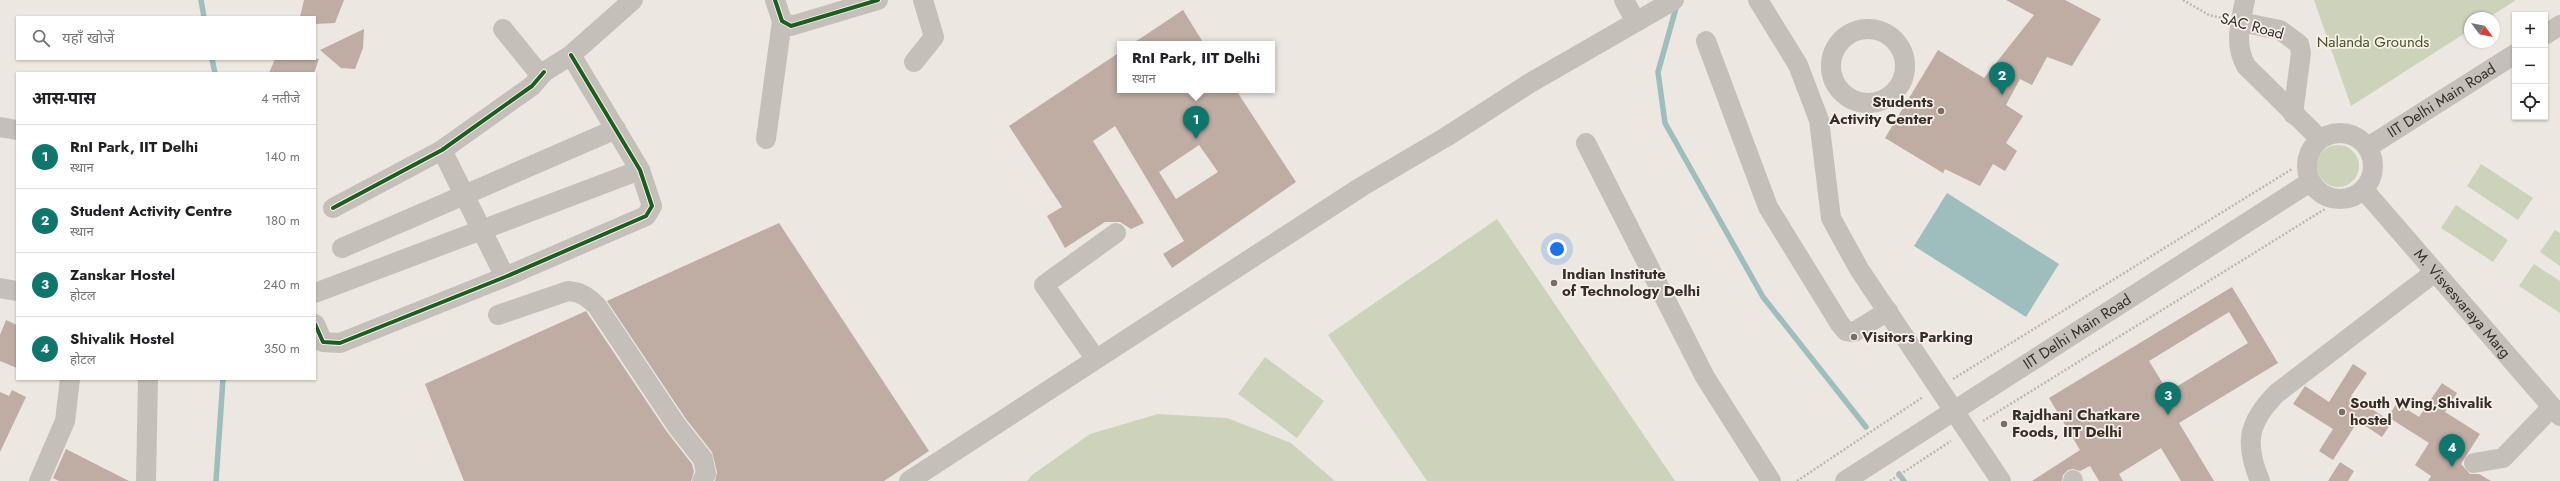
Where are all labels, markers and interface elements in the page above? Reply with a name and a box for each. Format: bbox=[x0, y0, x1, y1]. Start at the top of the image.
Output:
street label: SAC Road bbox=[2218, 7, 2286, 45]
north arrow bbox=[2464, 12, 2500, 48]
map controls bbox=[2512, 12, 2548, 120]
button: + bbox=[2512, 12, 2548, 48]
search box bbox=[16, 16, 316, 60]
icon: search bbox=[30, 27, 52, 49]
text: यहाँ खोजें bbox=[62, 27, 114, 49]
park label: Nalanda Grounds bbox=[2317, 31, 2429, 53]
popup bbox=[1117, 41, 1275, 93]
text: RnI Park, IIT Delhi bbox=[1132, 47, 1260, 69]
button: − bbox=[2512, 48, 2548, 84]
street label: IIT Delhi Main Road bbox=[2383, 58, 2500, 143]
pin: 2 bbox=[1989, 62, 2015, 95]
text: स्थान bbox=[1132, 69, 1156, 88]
button: locate bbox=[2512, 84, 2548, 120]
text: आस-पास bbox=[32, 86, 96, 110]
text: 4 नतीजे bbox=[261, 89, 300, 108]
place label: Students Activity Center bbox=[1828, 91, 1934, 130]
pin: 1 bbox=[1183, 106, 1209, 139]
marker: Students Activity Center bbox=[1936, 106, 1946, 116]
text: RnI Park, IIT Delhi bbox=[70, 136, 198, 158]
text: 1 bbox=[42, 147, 48, 166]
text: 140 m bbox=[265, 147, 300, 166]
text: स्थान bbox=[70, 158, 94, 177]
text: Student Activity Centre bbox=[70, 200, 232, 222]
text: 2 bbox=[41, 211, 49, 230]
text: 180 m bbox=[265, 211, 300, 230]
text: स्थान bbox=[70, 222, 94, 241]
your location bbox=[1547, 239, 1567, 259]
street label: M. Visvesvaraya Marg bbox=[2409, 244, 2516, 363]
place label: Indian Institute of Technology Delhi bbox=[1562, 263, 1700, 302]
text: Zanskar Hostel bbox=[70, 264, 175, 286]
text: 3 bbox=[41, 275, 49, 294]
text: 240 m bbox=[263, 275, 300, 294]
marker: Indian Institute of Technology Delhi bbox=[1549, 278, 1559, 288]
text: होटल bbox=[70, 286, 96, 305]
street label: IIT Delhi Main Road bbox=[2019, 289, 2136, 375]
place label: Visitors Parking bbox=[1861, 326, 1973, 348]
text: Shivalik Hostel bbox=[70, 328, 174, 350]
marker: Visitors Parking bbox=[1849, 332, 1859, 342]
text: 4 bbox=[40, 339, 50, 358]
text: 350 m bbox=[264, 339, 300, 358]
text: होटल bbox=[70, 350, 96, 369]
pin: 3 bbox=[2155, 382, 2181, 415]
place label: South Wing,Shivalik hostel bbox=[2350, 392, 2493, 431]
place label: Rajdhani Chatkare Foods, IIT Delhi bbox=[2012, 404, 2141, 443]
marker: South Wing,Shivalik hostel bbox=[2337, 407, 2347, 417]
marker: Rajdhani Chatkare Foods, IIT Delhi bbox=[1999, 419, 2009, 429]
pin: 4 bbox=[2439, 434, 2465, 467]

